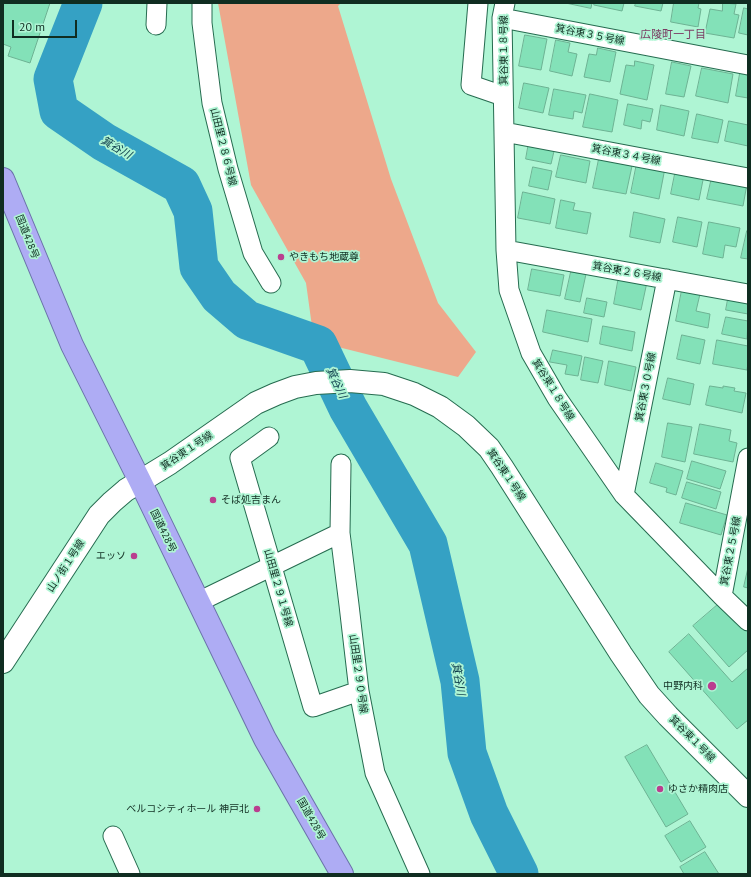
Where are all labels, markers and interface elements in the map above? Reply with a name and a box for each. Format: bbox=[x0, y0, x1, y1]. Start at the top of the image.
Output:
scale bar bbox=[14, 12, 79, 38]
street label: 箕谷東１８号線 bbox=[498, 15, 510, 85]
text: 20 m bbox=[19, 19, 45, 34]
street label: 箕谷東３５号線 bbox=[554, 22, 626, 48]
district label: 広陵町一丁目 bbox=[640, 28, 706, 42]
street label: 山田里２８６号線 bbox=[208, 107, 238, 187]
water label: 箕谷川 bbox=[98, 134, 134, 162]
street label: 箕谷東３４号線 bbox=[590, 142, 662, 168]
street label: 国道428号 bbox=[13, 213, 41, 261]
place label: やきもち地蔵尊 bbox=[289, 251, 359, 263]
marker: やきもち地蔵尊 bbox=[276, 252, 286, 262]
street label: 箕谷東２６号線 bbox=[591, 260, 663, 284]
street label: 箕谷東３０号線 bbox=[633, 351, 659, 423]
street label: 箕谷東１８号線 bbox=[529, 357, 577, 423]
water label: 箕谷川 bbox=[323, 365, 349, 401]
street label: 箕谷東１号線 bbox=[159, 429, 215, 473]
street label: 箕谷東１号線 bbox=[484, 447, 528, 503]
place label: そば処吉まん bbox=[221, 494, 281, 506]
marker: そば処吉まん bbox=[208, 495, 218, 505]
street label: 国道428号 bbox=[147, 508, 179, 554]
street label: 箕谷東２５号線 bbox=[718, 515, 744, 587]
street label: 山ノ街１号線 bbox=[45, 538, 87, 594]
street label: 山田里２９１号線 bbox=[261, 548, 295, 628]
place label: エッソ bbox=[96, 550, 126, 562]
marker: エッソ bbox=[129, 551, 139, 561]
street label: 山田里２９０号線 bbox=[346, 634, 370, 714]
water label: 箕谷川 bbox=[449, 662, 467, 696]
place label: 中野内科 bbox=[663, 680, 703, 692]
marker: 中野内科 bbox=[706, 680, 718, 692]
street label: 箕谷東１号線 bbox=[667, 714, 717, 764]
place label: ゆさか精肉店 bbox=[668, 783, 728, 795]
marker: ゆさか精肉店 bbox=[655, 784, 665, 794]
street label: 国道428号 bbox=[294, 796, 328, 842]
place label: ベルコシティホール 神戸北 bbox=[126, 803, 249, 815]
marker: ベルコシティホール 神戸北 bbox=[252, 804, 262, 814]

